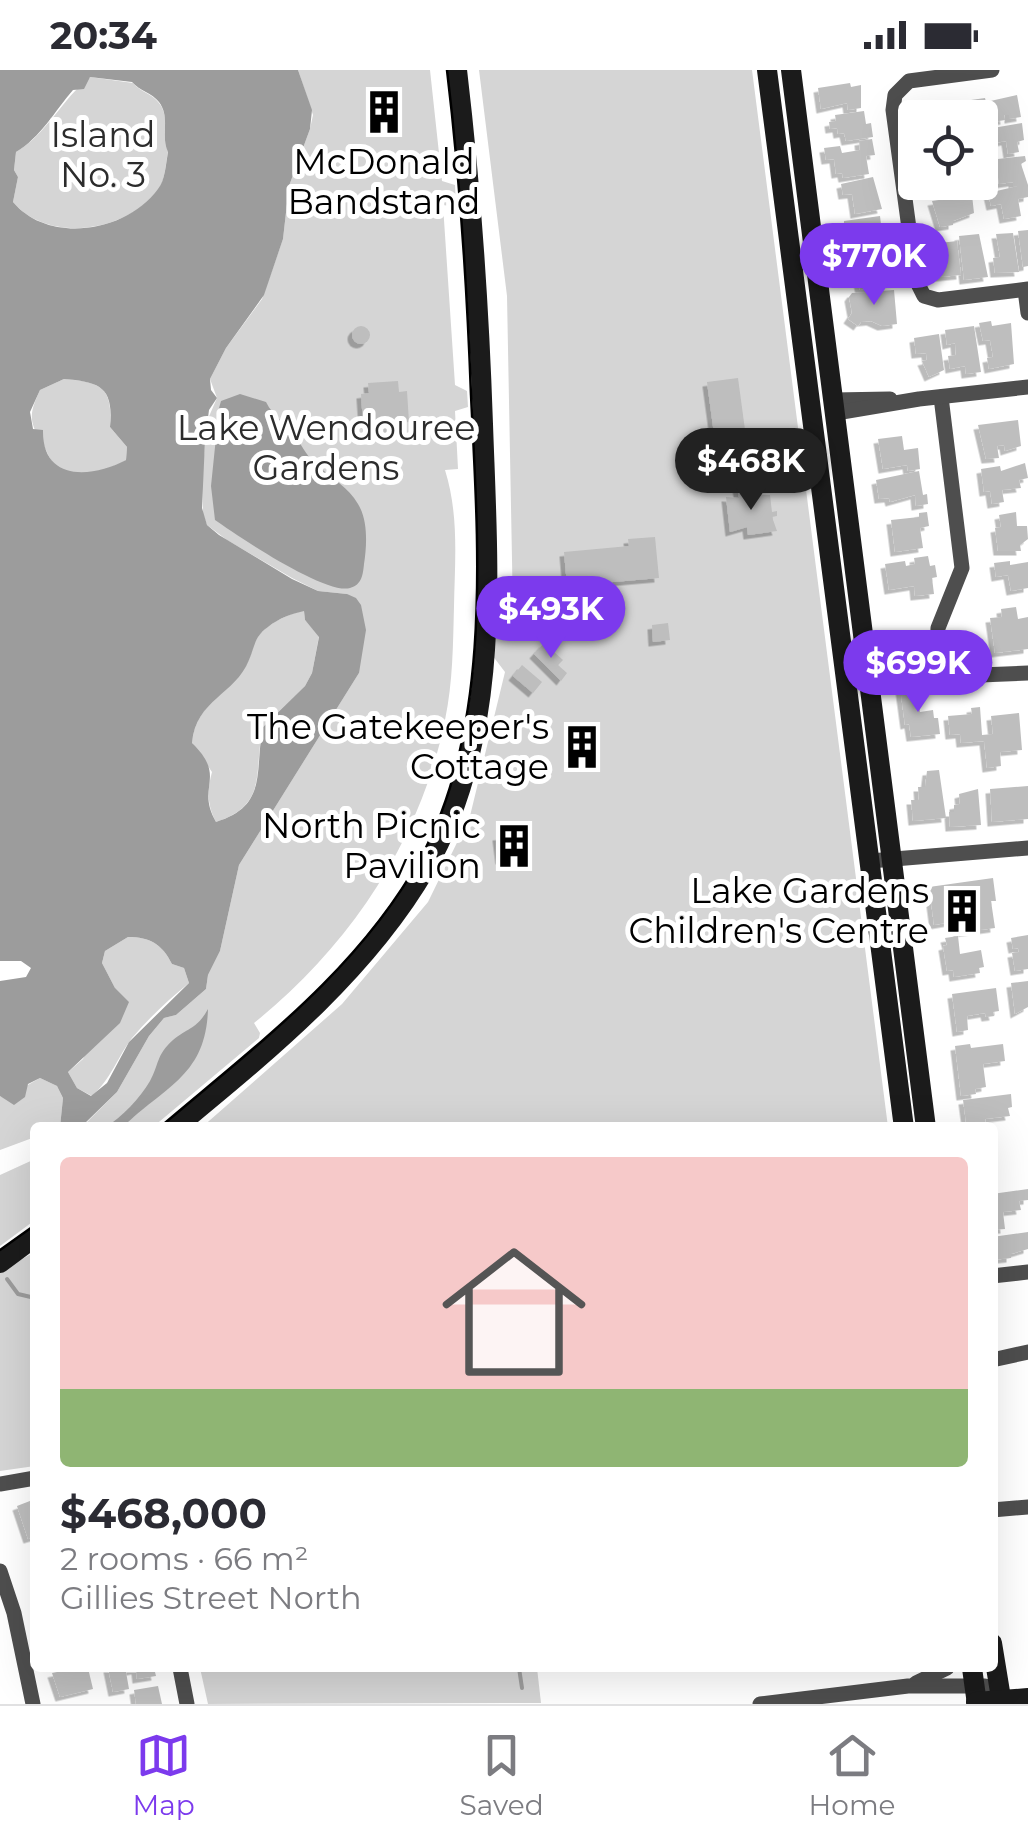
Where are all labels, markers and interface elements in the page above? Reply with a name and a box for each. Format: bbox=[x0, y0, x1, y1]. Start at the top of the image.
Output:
text: 20:34 bbox=[50, 12, 157, 59]
building icon: McDonald Bandstand bbox=[360, 88, 408, 136]
map controls bbox=[898, 100, 998, 200]
button: locate bbox=[898, 100, 998, 200]
park label: Island No. 3 bbox=[50, 113, 156, 196]
place label: McDonald Bandstand bbox=[287, 140, 481, 223]
pin: $770K bbox=[804, 223, 944, 308]
text: $770K bbox=[822, 236, 926, 275]
park label: Lake Wendouree Gardens bbox=[177, 406, 475, 489]
pin: $468K bbox=[681, 428, 821, 513]
text: $468K bbox=[697, 441, 805, 480]
pin: $493K bbox=[481, 576, 621, 661]
text: $493K bbox=[498, 589, 604, 628]
pin: $699K bbox=[848, 630, 988, 715]
text: $699K bbox=[865, 643, 971, 682]
place label: The Gatekeeper's Cottage bbox=[247, 705, 549, 788]
building icon: The Gatekeeper's Cottage bbox=[558, 723, 606, 771]
place label: North Picnic Pavilion bbox=[262, 804, 481, 887]
building icon: North Picnic Pavilion bbox=[490, 822, 538, 870]
place label: Lake Gardens Children's Centre bbox=[628, 869, 929, 952]
building icon: Lake Gardens Children's Centre bbox=[938, 887, 986, 935]
icon: home bbox=[424, 1222, 604, 1402]
text: $468,000 bbox=[60, 1487, 267, 1539]
text: 2 rooms · 66 m² bbox=[60, 1539, 309, 1578]
text: Gillies Street North bbox=[60, 1578, 362, 1617]
tab: Map bbox=[132, 1728, 195, 1822]
tab: Saved bbox=[460, 1728, 544, 1822]
tab: Home bbox=[809, 1728, 896, 1822]

